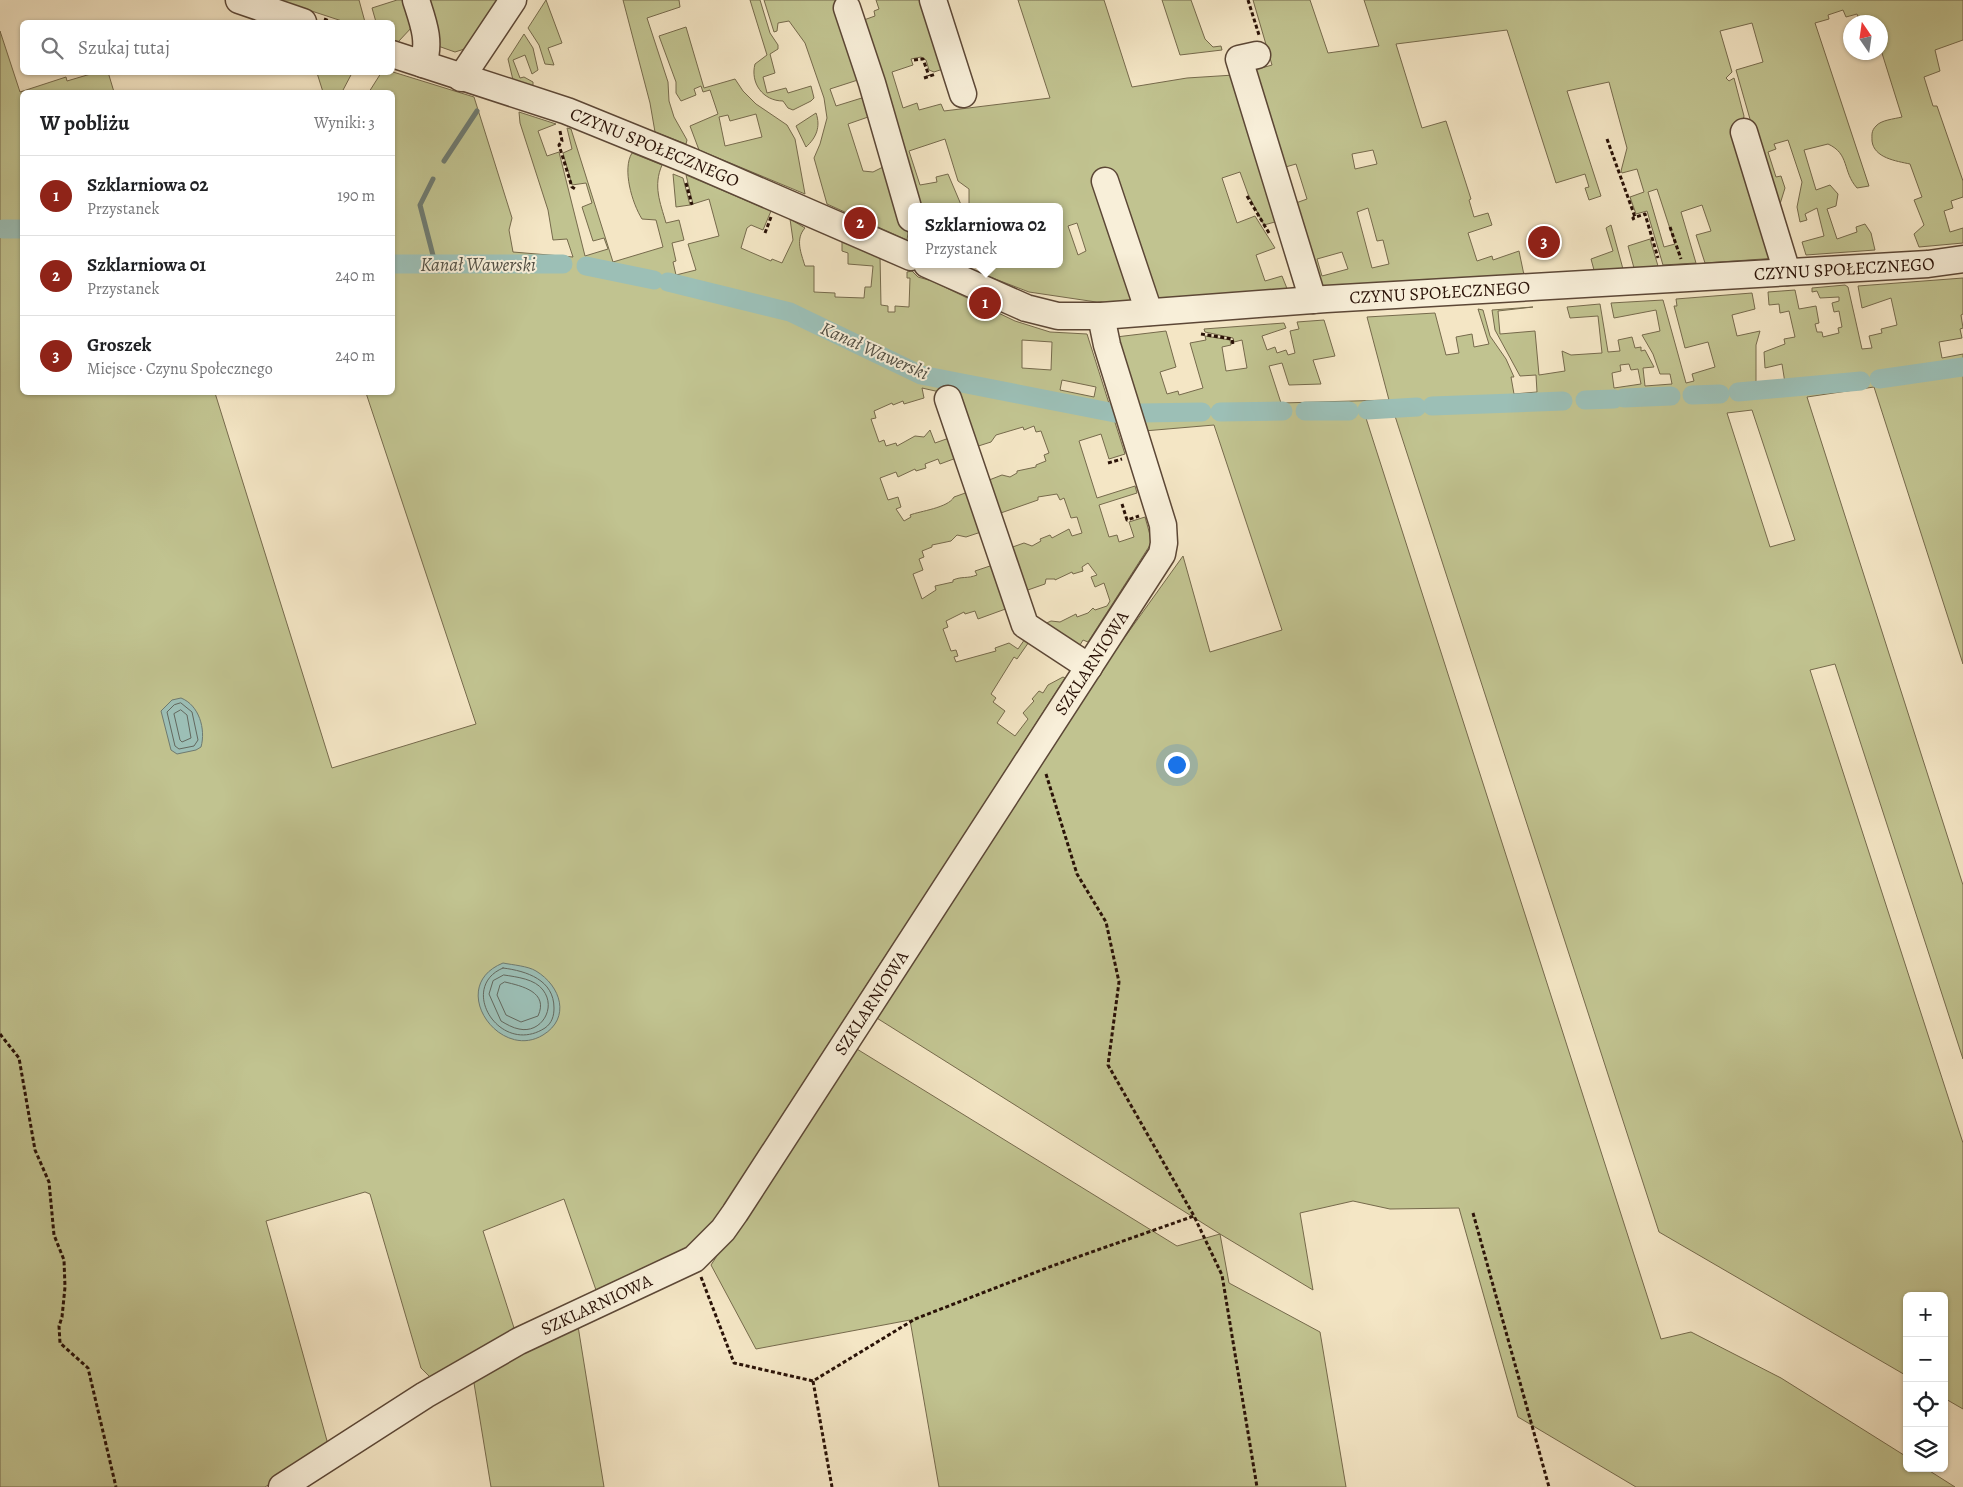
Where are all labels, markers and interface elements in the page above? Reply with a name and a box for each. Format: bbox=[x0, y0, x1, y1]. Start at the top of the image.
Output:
north arrow bbox=[1843, 15, 1888, 60]
search box bbox=[20, 20, 395, 75]
icon: search bbox=[38, 34, 66, 62]
text: Szukaj tutaj bbox=[78, 35, 170, 61]
street label: CZYNU SPOŁECZNEGO bbox=[567, 102, 743, 193]
text: W pobliżu bbox=[40, 109, 129, 137]
text: Wyniki: 3 bbox=[314, 112, 375, 134]
text: Szklarniowa 02 bbox=[87, 172, 209, 198]
text: 1 bbox=[53, 185, 59, 207]
text: 190 m bbox=[337, 185, 375, 207]
text: Przystanek bbox=[87, 198, 159, 220]
popup bbox=[908, 203, 1063, 268]
pin: 2 bbox=[844, 204, 876, 242]
text: Szklarniowa 02 bbox=[925, 212, 1046, 238]
pin: 3 bbox=[1528, 223, 1560, 261]
text: Przystanek bbox=[925, 238, 997, 260]
street label: CZYNU SPOŁECZNEGO bbox=[1753, 251, 1936, 286]
text: Szklarniowa 01 bbox=[87, 252, 206, 278]
water label: Kanał Wawerski bbox=[420, 252, 536, 278]
text: 2 bbox=[52, 265, 60, 287]
text: 240 m bbox=[335, 265, 375, 287]
street label: CZYNU SPOŁECZNEGO bbox=[1349, 275, 1531, 310]
text: Przystanek bbox=[87, 278, 159, 300]
pin: 1 bbox=[969, 284, 1001, 322]
water label: Kanał Wawerski bbox=[816, 316, 933, 386]
text: Groszek bbox=[87, 332, 151, 358]
text: 3 bbox=[53, 345, 59, 367]
text: 240 m bbox=[335, 345, 375, 367]
text: Miejsce · Czynu Społecznego bbox=[87, 358, 273, 380]
street label: SZKLARNIOWA bbox=[1049, 606, 1134, 720]
your location bbox=[1164, 752, 1190, 778]
street label: SZKLARNIOWA bbox=[828, 945, 914, 1060]
street label: SZKLARNIOWA bbox=[537, 1268, 656, 1341]
map controls bbox=[1903, 1292, 1948, 1472]
button: + bbox=[1903, 1292, 1948, 1337]
button: − bbox=[1903, 1337, 1948, 1382]
button: locate bbox=[1903, 1382, 1948, 1427]
button: layers bbox=[1903, 1427, 1948, 1472]

